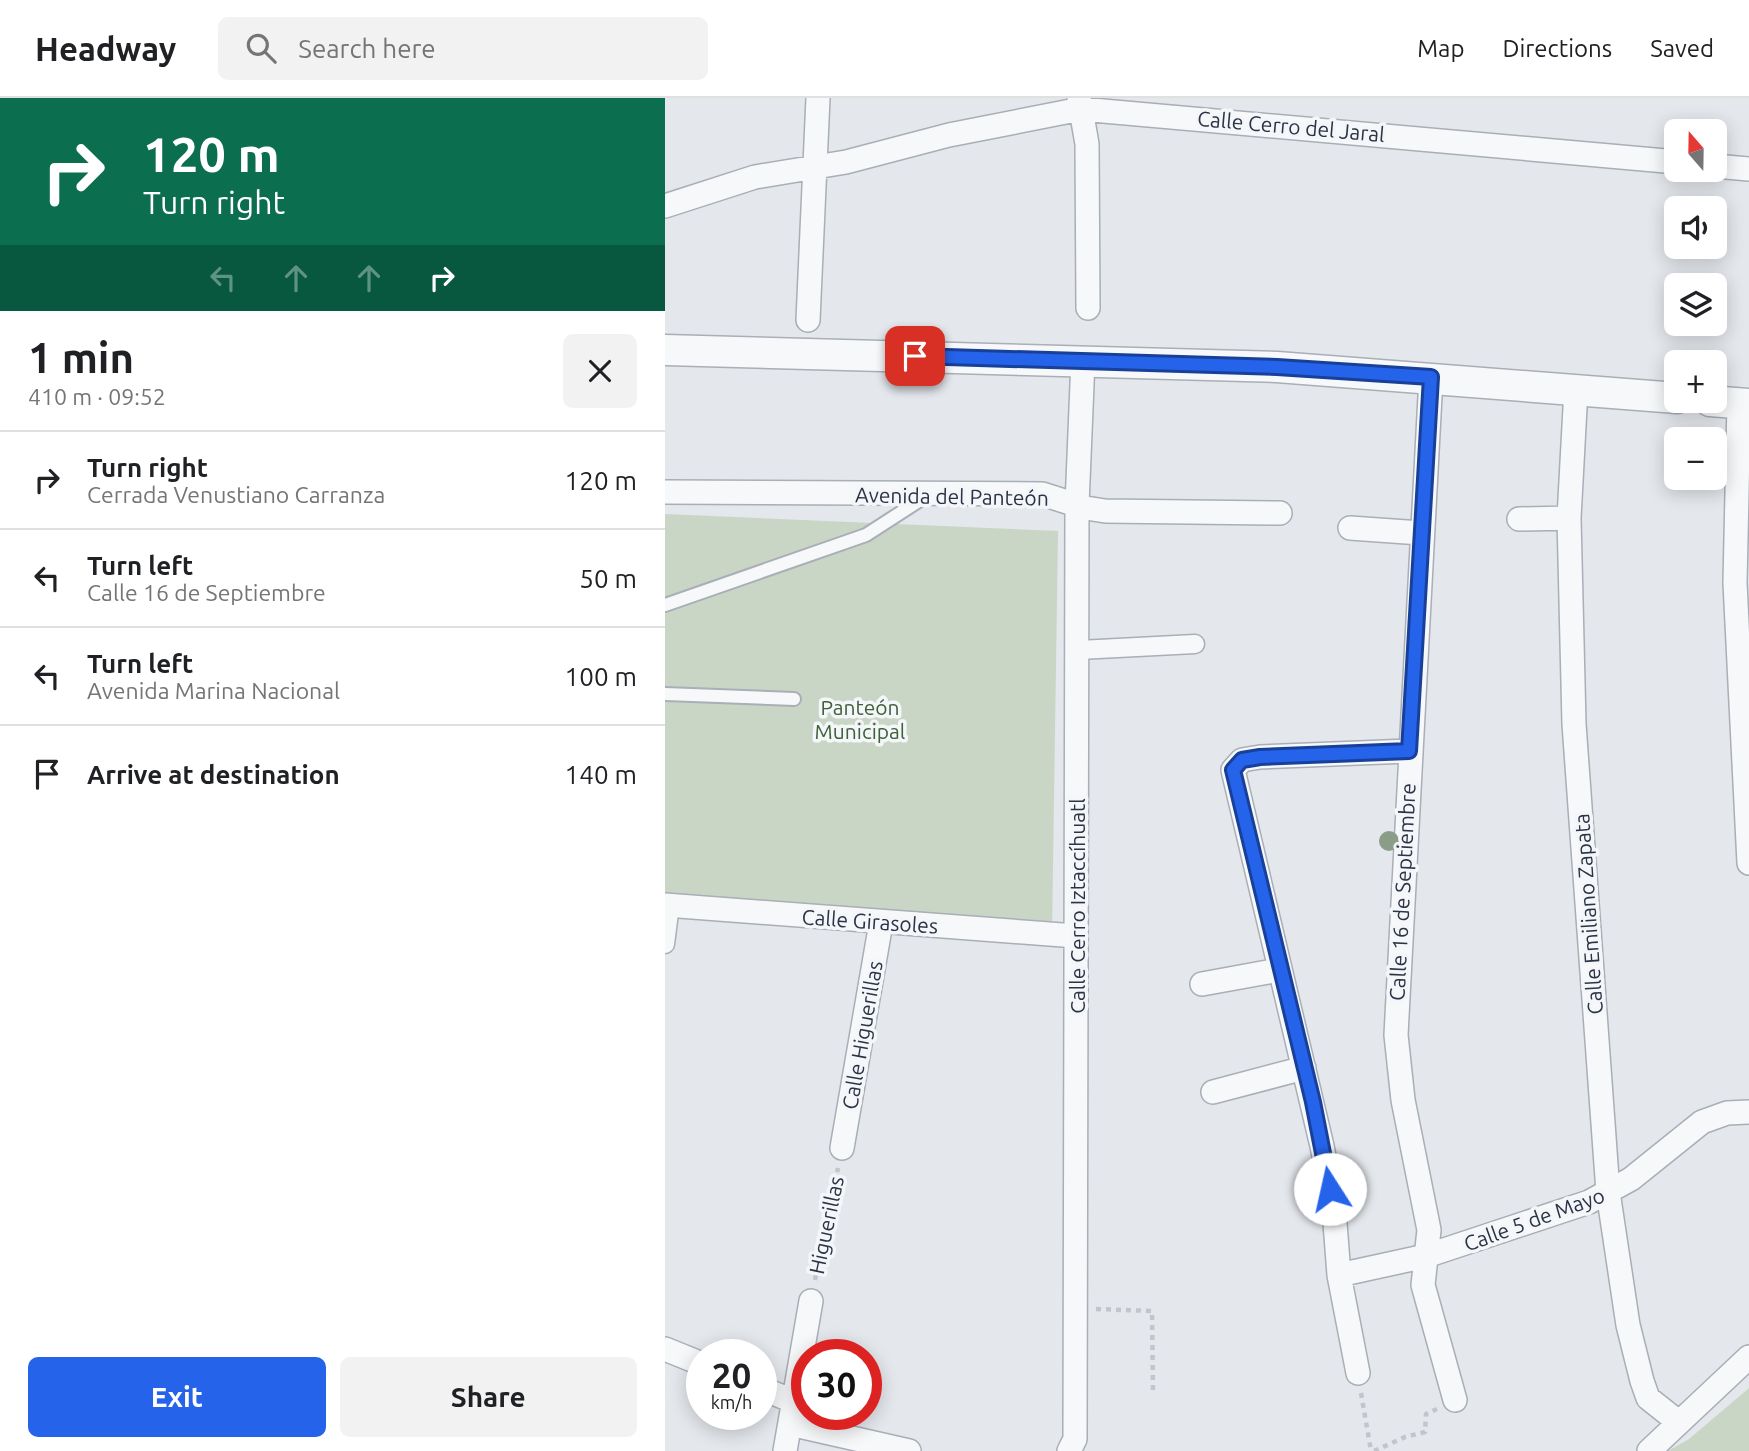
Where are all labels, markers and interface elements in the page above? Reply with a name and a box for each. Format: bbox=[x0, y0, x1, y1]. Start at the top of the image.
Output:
search box bbox=[218, 17, 708, 80]
icon: search bbox=[242, 29, 280, 67]
text: Headway bbox=[35, 30, 176, 67]
text: Search here bbox=[298, 34, 436, 63]
text: Map bbox=[1417, 35, 1464, 62]
text: Directions bbox=[1502, 35, 1612, 62]
text: Saved bbox=[1650, 35, 1714, 62]
street label: Calle Cerro del Jaral bbox=[1196, 106, 1386, 146]
north arrow bbox=[1664, 119, 1727, 182]
map controls bbox=[1664, 119, 1727, 490]
icon: right bbox=[28, 126, 119, 217]
text: 120 m bbox=[143, 126, 280, 181]
text: Turn right bbox=[143, 184, 285, 220]
button: sound bbox=[1664, 196, 1727, 259]
icon: left bbox=[204, 259, 242, 297]
icon: ahead bbox=[277, 259, 315, 297]
icon: ahead bbox=[350, 259, 388, 297]
icon: right bbox=[423, 259, 461, 297]
button: layers bbox=[1664, 273, 1727, 336]
pin bbox=[885, 326, 945, 386]
text: 1 min bbox=[28, 334, 134, 381]
button: close bbox=[563, 334, 637, 408]
icon: arrive bbox=[896, 337, 934, 375]
button: + bbox=[1664, 350, 1727, 413]
text: 410 m · 09:52 bbox=[28, 384, 166, 409]
button: − bbox=[1664, 427, 1727, 490]
text: Turn right bbox=[87, 453, 208, 482]
icon: right bbox=[28, 461, 66, 499]
text: 120 m bbox=[565, 466, 637, 495]
text: Cerrada Venustiano Carranza bbox=[87, 482, 385, 507]
street label: Avenida del Panteón bbox=[855, 482, 1049, 510]
text: Turn left bbox=[87, 551, 193, 580]
icon: left bbox=[28, 559, 66, 597]
text: 50 m bbox=[579, 564, 637, 593]
text: Calle 16 de Septiembre bbox=[87, 580, 326, 605]
text: Turn left bbox=[87, 649, 193, 678]
icon: left bbox=[28, 657, 66, 695]
text: 100 m bbox=[565, 662, 637, 691]
text: Avenida Marina Nacional bbox=[87, 678, 340, 703]
park label: Panteón Municipal bbox=[815, 695, 905, 743]
icon: arrive bbox=[28, 755, 66, 793]
text: Arrive at destination bbox=[87, 760, 340, 789]
text: 140 m bbox=[565, 760, 637, 789]
street label: Calle 16 de Septiembre bbox=[1384, 782, 1420, 1002]
street label: Calle Cerro Iztaccíhuatl bbox=[1065, 798, 1089, 1014]
street label: Calle Emiliano Zapata bbox=[1569, 813, 1607, 1015]
street label: Calle Girasoles bbox=[801, 904, 939, 938]
street label: Calle Higuerillas bbox=[837, 959, 887, 1111]
position arrow bbox=[1293, 1152, 1367, 1226]
street label: Higuerillas bbox=[804, 1174, 848, 1276]
street label: Calle 5 de Mayo bbox=[1460, 1182, 1608, 1256]
speed limit sign: 30 bbox=[791, 1339, 882, 1430]
text: 20 bbox=[712, 1355, 751, 1395]
button: Exit bbox=[28, 1357, 326, 1437]
button: Share bbox=[340, 1357, 637, 1437]
text: km/h bbox=[711, 1392, 752, 1412]

